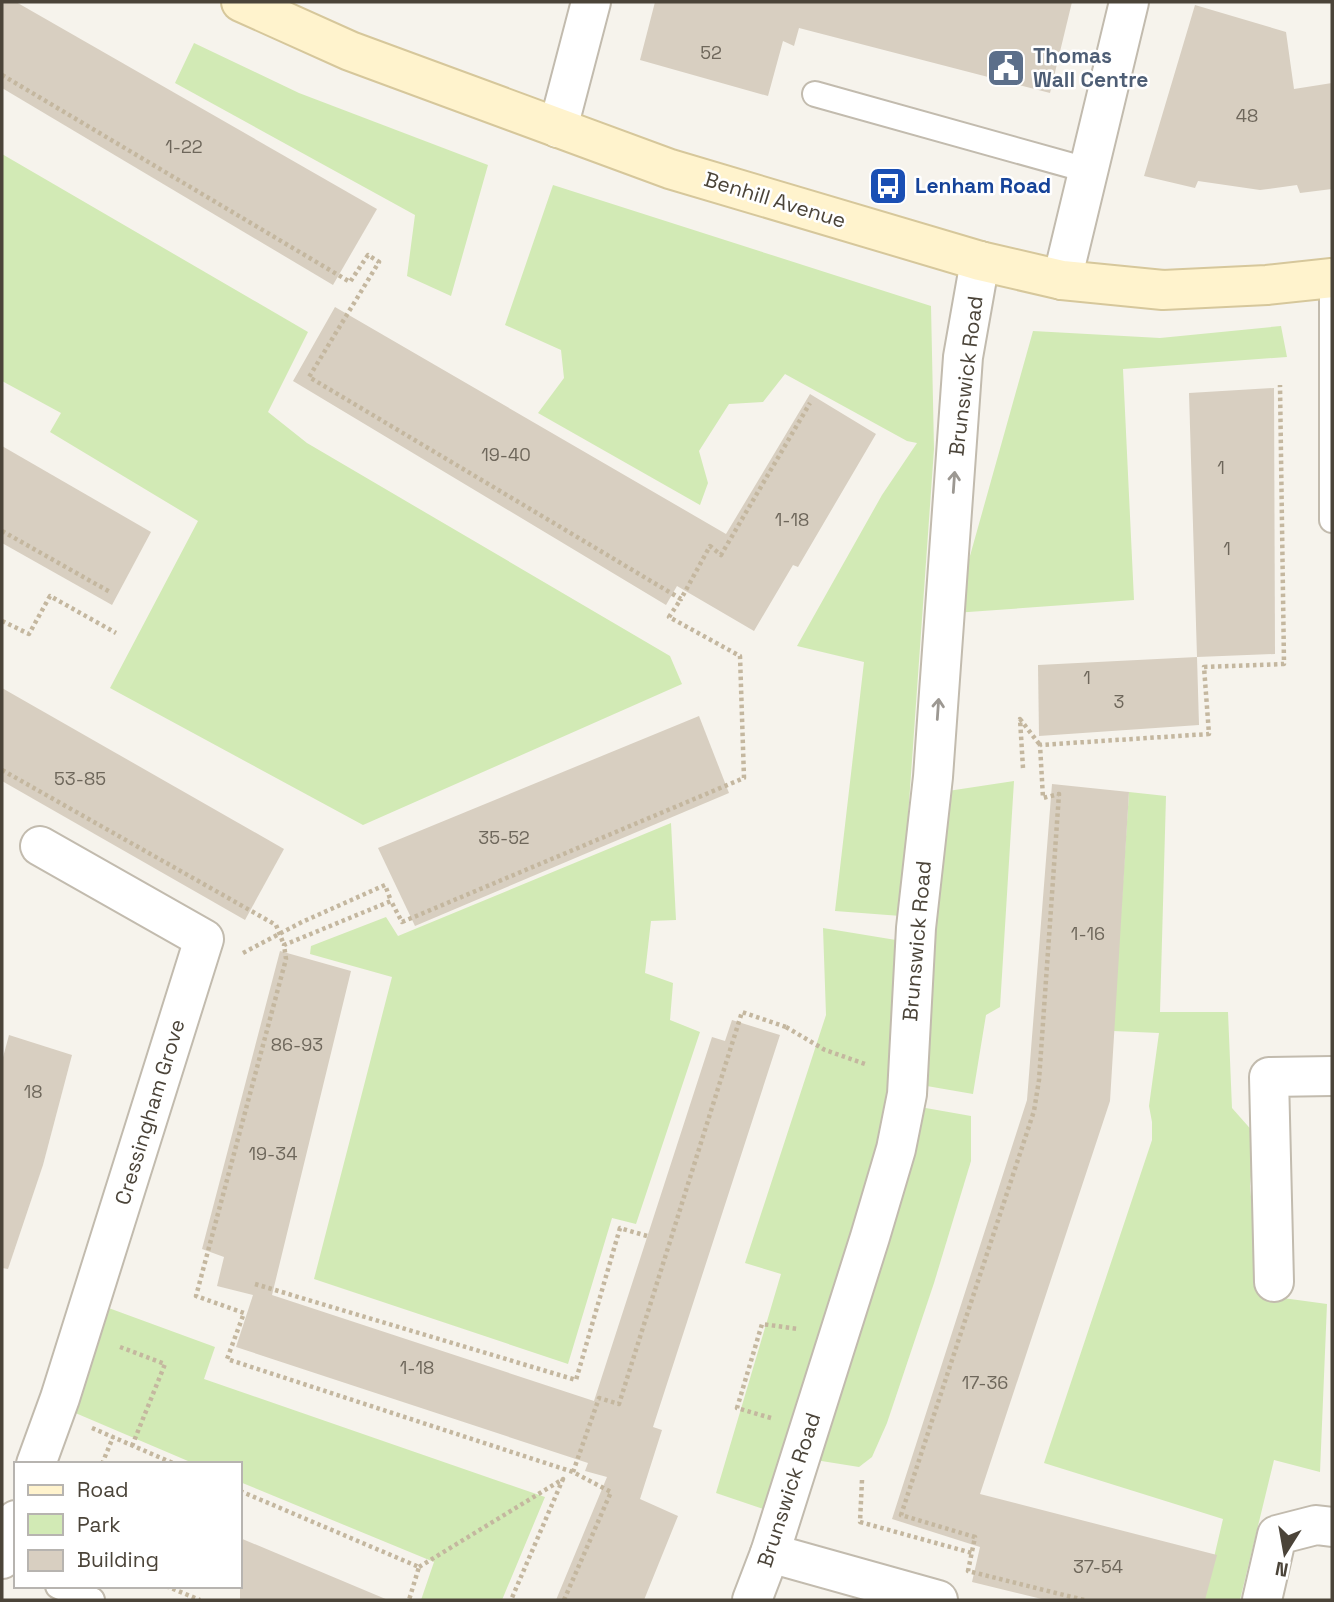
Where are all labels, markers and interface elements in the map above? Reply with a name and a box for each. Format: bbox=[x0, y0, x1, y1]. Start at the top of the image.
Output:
house number: 52 bbox=[700, 41, 722, 64]
place label: Thomas Wall Centre bbox=[1033, 42, 1148, 93]
public building icon: Thomas Wall Centre bbox=[985, 47, 1027, 89]
house number: 48 bbox=[1236, 104, 1258, 127]
house number: 1-22 bbox=[165, 135, 203, 158]
street label: Benhill Avenue bbox=[701, 165, 849, 234]
bus stop icon: Lenham Road bbox=[867, 165, 909, 207]
place label: Lenham Road bbox=[915, 172, 1051, 199]
street label: Brunswick Road bbox=[942, 294, 989, 458]
house number: 19-40 bbox=[481, 443, 531, 466]
house number: 1 bbox=[1217, 456, 1225, 479]
one-way arrow bbox=[948, 471, 961, 494]
house number: 1-18 bbox=[775, 508, 809, 531]
house number: 1 bbox=[1223, 537, 1231, 560]
house number: 1 bbox=[1083, 666, 1091, 689]
house number: 3 bbox=[1114, 690, 1124, 713]
one-way arrow bbox=[932, 698, 945, 721]
house number: 53-85 bbox=[54, 767, 106, 790]
house number: 35-52 bbox=[478, 826, 530, 849]
street label: Brunswick Road bbox=[896, 859, 937, 1022]
house number: 1-16 bbox=[1071, 922, 1105, 945]
street label: Cressingham Grove bbox=[108, 1016, 191, 1208]
house number: 86-93 bbox=[271, 1033, 323, 1056]
house number: 18 bbox=[24, 1080, 42, 1103]
house number: 19-34 bbox=[249, 1142, 297, 1165]
house number: 1-18 bbox=[400, 1356, 434, 1379]
house number: 17-36 bbox=[962, 1371, 1008, 1394]
street label: Brunswick Road bbox=[751, 1409, 826, 1571]
legend bbox=[14, 1462, 242, 1588]
text: Road bbox=[77, 1476, 129, 1503]
text: Park bbox=[77, 1511, 121, 1538]
north arrow bbox=[1250, 1518, 1320, 1588]
text: Building bbox=[77, 1546, 159, 1573]
house number: 37-54 bbox=[1073, 1555, 1123, 1578]
text: N bbox=[1273, 1556, 1290, 1583]

